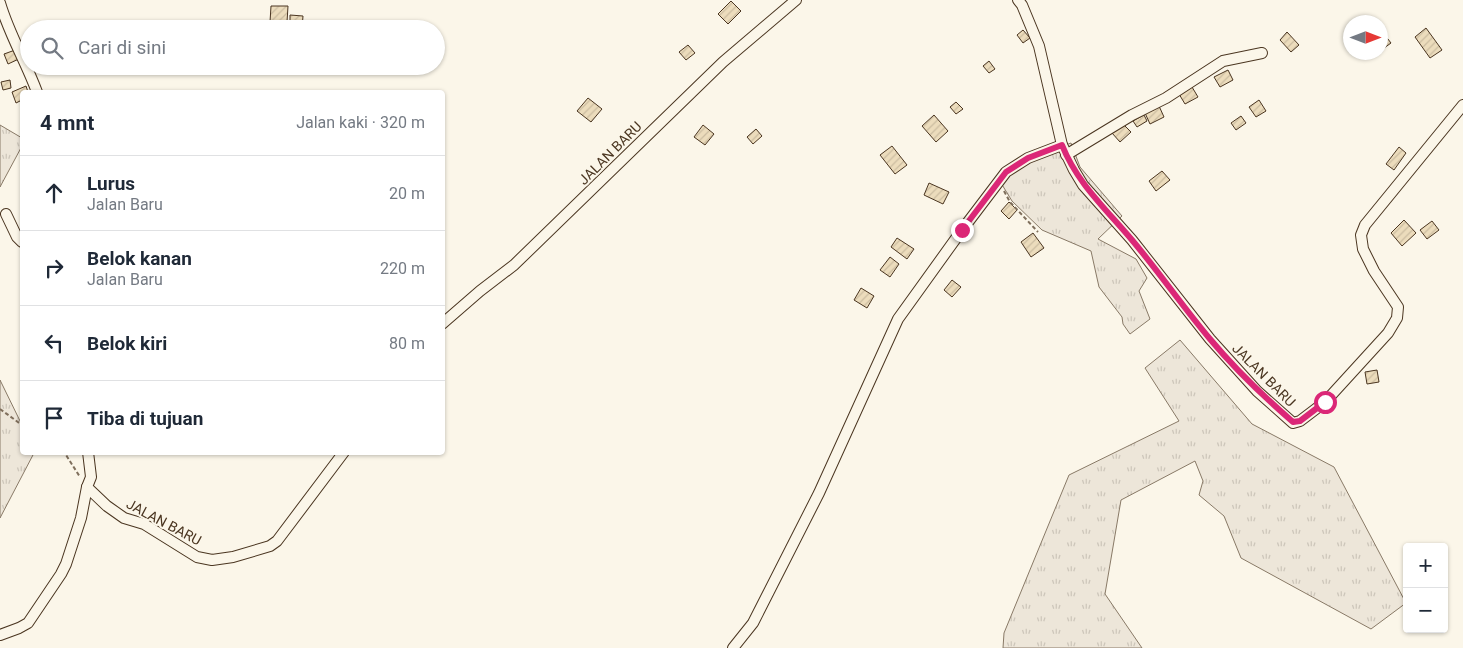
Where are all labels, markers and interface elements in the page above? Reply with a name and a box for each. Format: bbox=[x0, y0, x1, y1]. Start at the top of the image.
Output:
north arrow bbox=[1343, 15, 1388, 60]
search box bbox=[20, 20, 445, 75]
icon: search bbox=[38, 34, 66, 62]
text: Cari di sini bbox=[78, 36, 166, 59]
text: 4 mnt bbox=[40, 111, 94, 135]
text: Jalan kaki · 320 m bbox=[296, 113, 425, 132]
street label: JALAN BARU bbox=[575, 118, 645, 188]
text: Lurus bbox=[87, 172, 135, 195]
icon: ahead bbox=[40, 179, 68, 207]
text: 20 m bbox=[389, 184, 425, 203]
text: Jalan Baru bbox=[87, 195, 163, 214]
route end bbox=[951, 219, 974, 242]
text: Belok kanan bbox=[87, 247, 192, 270]
icon: right bbox=[40, 254, 68, 282]
text: 220 m bbox=[380, 259, 425, 278]
text: Jalan Baru bbox=[87, 270, 163, 289]
icon: left bbox=[40, 329, 68, 357]
text: Belok kiri bbox=[87, 332, 167, 355]
text: 80 m bbox=[389, 334, 425, 353]
street label: JALAN BARU bbox=[1229, 340, 1299, 410]
route start bbox=[1314, 391, 1337, 414]
icon: arrive bbox=[40, 404, 68, 432]
text: Tiba di tujuan bbox=[87, 407, 203, 430]
street label: JALAN BARU bbox=[124, 496, 204, 548]
map controls bbox=[1403, 543, 1448, 633]
button: + bbox=[1403, 543, 1448, 588]
button: − bbox=[1403, 588, 1448, 633]

